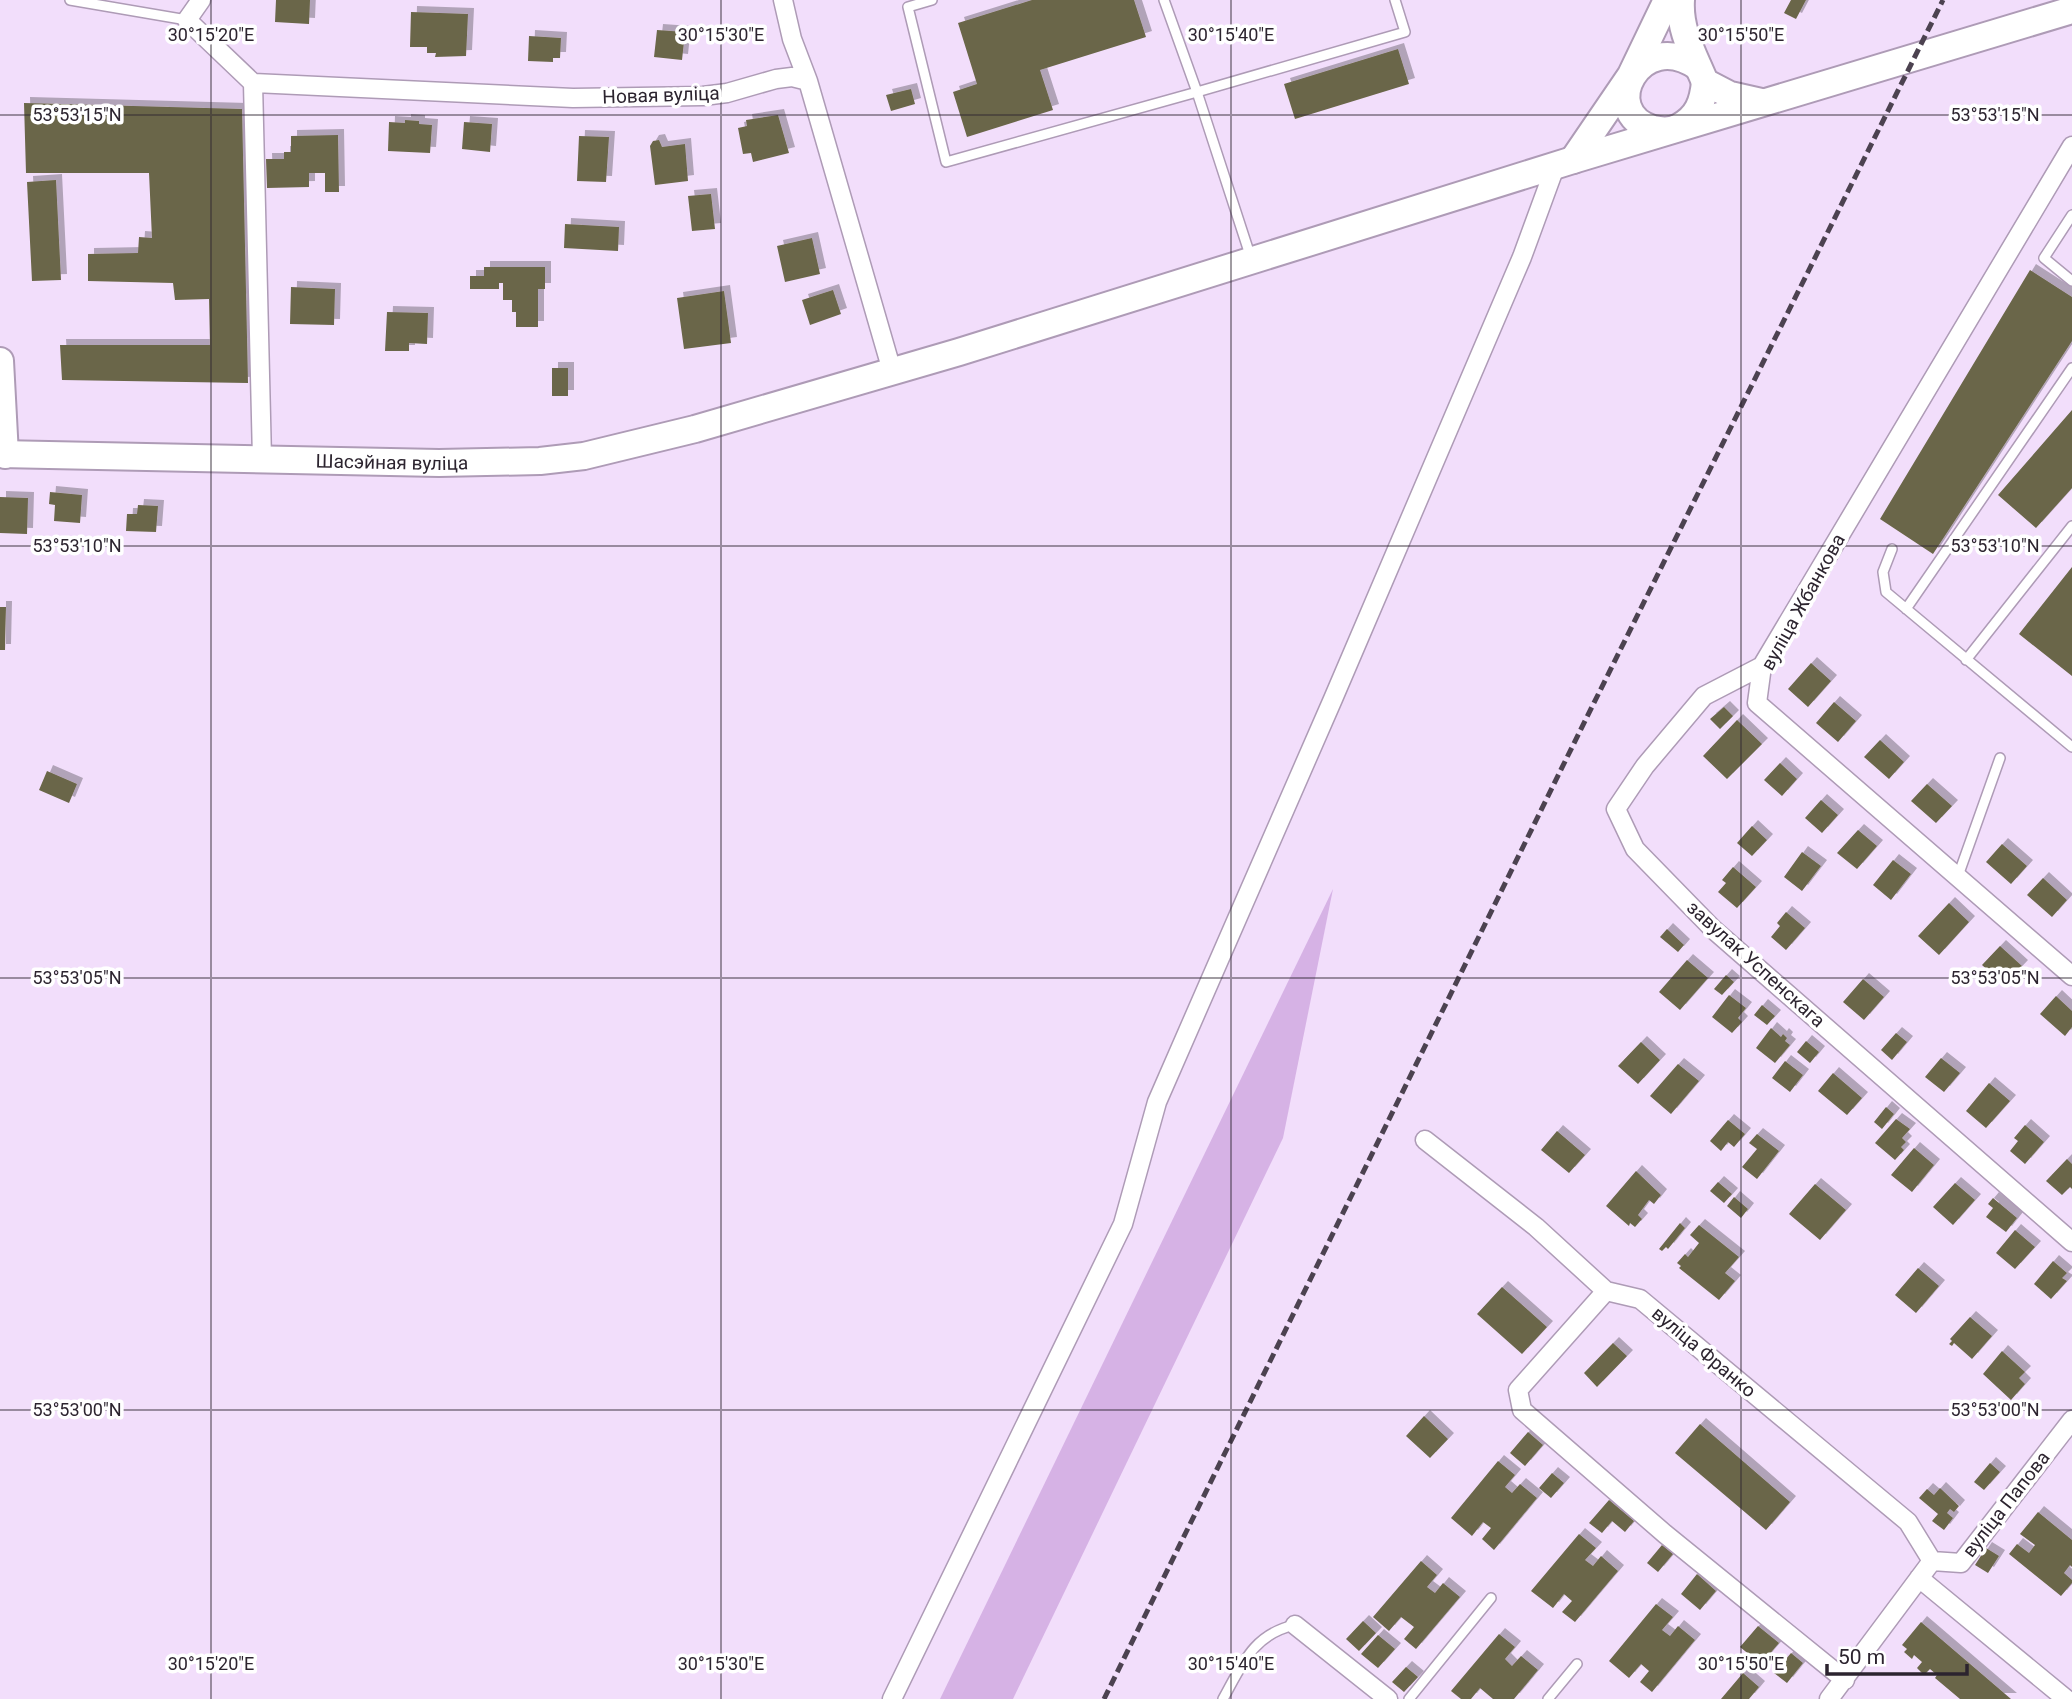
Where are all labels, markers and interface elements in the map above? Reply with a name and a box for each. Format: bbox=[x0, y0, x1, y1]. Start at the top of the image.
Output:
text: 30°15'20"E bbox=[168, 24, 254, 45]
text: 30°15'30"E bbox=[678, 24, 764, 45]
text: 30°15'40"E bbox=[1188, 24, 1274, 45]
text: 30°15'50"E bbox=[1698, 24, 1784, 45]
street label: Новая вуліца bbox=[602, 81, 720, 109]
text: 53°53'15"N bbox=[32, 104, 122, 125]
text: 53°53'15"N bbox=[1950, 104, 2040, 125]
street label: Шасэйная вуліца bbox=[315, 449, 468, 475]
street label: вуліца Жбанкова bbox=[1756, 530, 1850, 674]
text: 53°53'10"N bbox=[32, 535, 122, 556]
text: 53°53'10"N bbox=[1950, 535, 2040, 556]
street label: завулак Успенскага bbox=[1682, 896, 1830, 1032]
text: 53°53'05"N bbox=[32, 967, 122, 988]
text: 53°53'05"N bbox=[1950, 967, 2040, 988]
street label: вуліца Франко bbox=[1647, 1302, 1761, 1402]
text: 53°53'00"N bbox=[32, 1399, 122, 1420]
text: 53°53'00"N bbox=[1950, 1399, 2040, 1420]
street label: вуліца Папова bbox=[1957, 1446, 2055, 1562]
scale bar bbox=[1827, 1632, 1967, 1676]
text: 50 m bbox=[1838, 1645, 1885, 1669]
text: 30°15'20"E bbox=[168, 1653, 254, 1674]
text: 30°15'30"E bbox=[678, 1653, 764, 1674]
text: 30°15'40"E bbox=[1188, 1653, 1274, 1674]
text: 30°15'50"E bbox=[1698, 1653, 1784, 1674]

